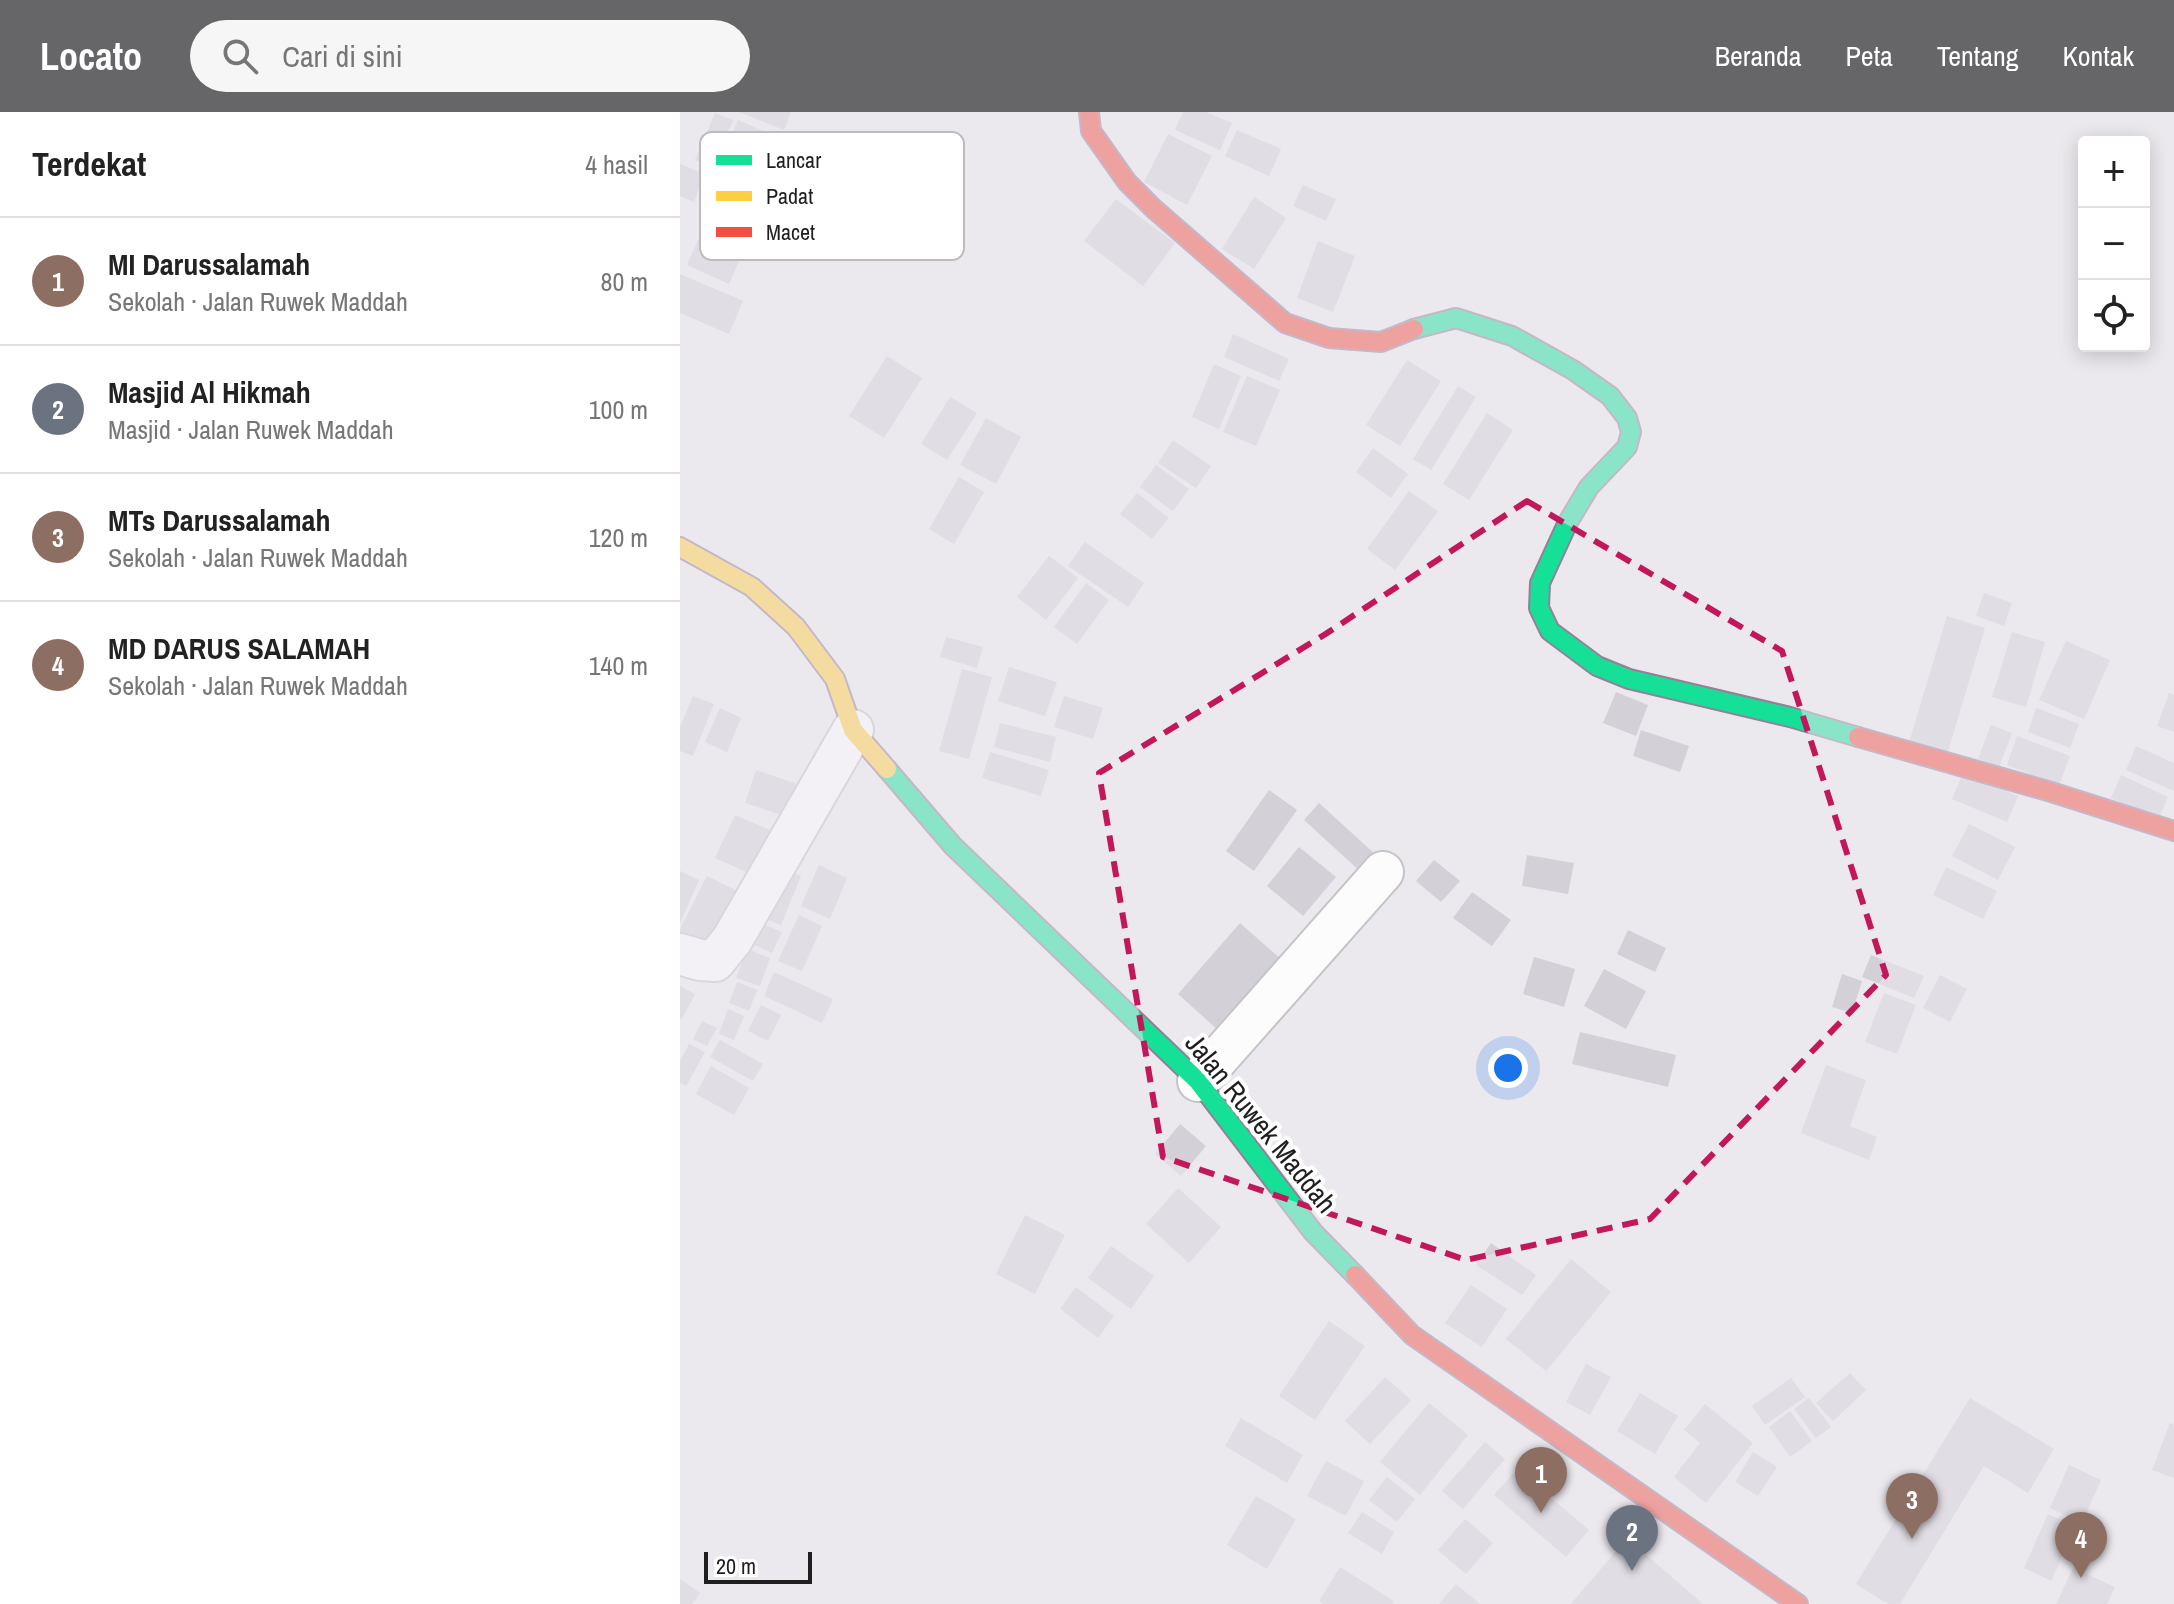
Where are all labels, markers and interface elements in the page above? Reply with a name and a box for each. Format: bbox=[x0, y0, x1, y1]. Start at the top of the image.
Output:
search box bbox=[190, 20, 750, 92]
text: Locato bbox=[40, 31, 142, 82]
icon: search bbox=[218, 34, 262, 78]
text: Cari di sini bbox=[282, 36, 403, 76]
text: Beranda bbox=[1715, 37, 1802, 75]
text: Peta bbox=[1846, 37, 1893, 75]
text: Tentang bbox=[1937, 37, 2019, 75]
text: Kontak bbox=[2063, 37, 2134, 75]
legend bbox=[700, 132, 964, 260]
map controls bbox=[2078, 136, 2150, 352]
button: + bbox=[2078, 136, 2150, 208]
text: Terdekat bbox=[32, 141, 146, 187]
text: Lancar bbox=[766, 145, 821, 175]
text: 4 hasil bbox=[585, 147, 648, 182]
text: Padat bbox=[766, 181, 813, 211]
button: − bbox=[2078, 208, 2150, 280]
text: Macet bbox=[766, 217, 815, 247]
text: MI Darussalamah bbox=[108, 244, 310, 284]
text: 1 bbox=[52, 264, 64, 299]
text: 80 m bbox=[601, 264, 648, 299]
button: locate bbox=[2078, 280, 2150, 352]
text: Sekolah · Jalan Ruwek Maddah bbox=[108, 284, 408, 319]
text: Masjid Al Hikmah bbox=[108, 372, 311, 412]
text: 2 bbox=[52, 392, 64, 427]
text: 100 m bbox=[589, 392, 648, 427]
text: Masjid · Jalan Ruwek Maddah bbox=[108, 412, 394, 447]
text: MTs Darussalamah bbox=[108, 500, 330, 540]
text: 3 bbox=[52, 520, 64, 555]
text: 120 m bbox=[589, 520, 648, 555]
text: Sekolah · Jalan Ruwek Maddah bbox=[108, 540, 408, 575]
text: MD DARUS SALAMAH bbox=[108, 628, 370, 668]
text: 4 bbox=[52, 648, 64, 683]
text: 140 m bbox=[589, 648, 648, 683]
text: Sekolah · Jalan Ruwek Maddah bbox=[108, 668, 408, 703]
street label: Jalan Ruwek Maddah bbox=[1177, 1025, 1345, 1221]
your location bbox=[1488, 1048, 1528, 1088]
pin: 1 bbox=[1515, 1447, 1567, 1513]
pin: 3 bbox=[1886, 1473, 1938, 1539]
pin: 2 bbox=[1606, 1505, 1658, 1571]
pin: 4 bbox=[2055, 1512, 2107, 1578]
scale bar bbox=[704, 1548, 812, 1584]
text: 20 m bbox=[716, 1551, 756, 1581]

